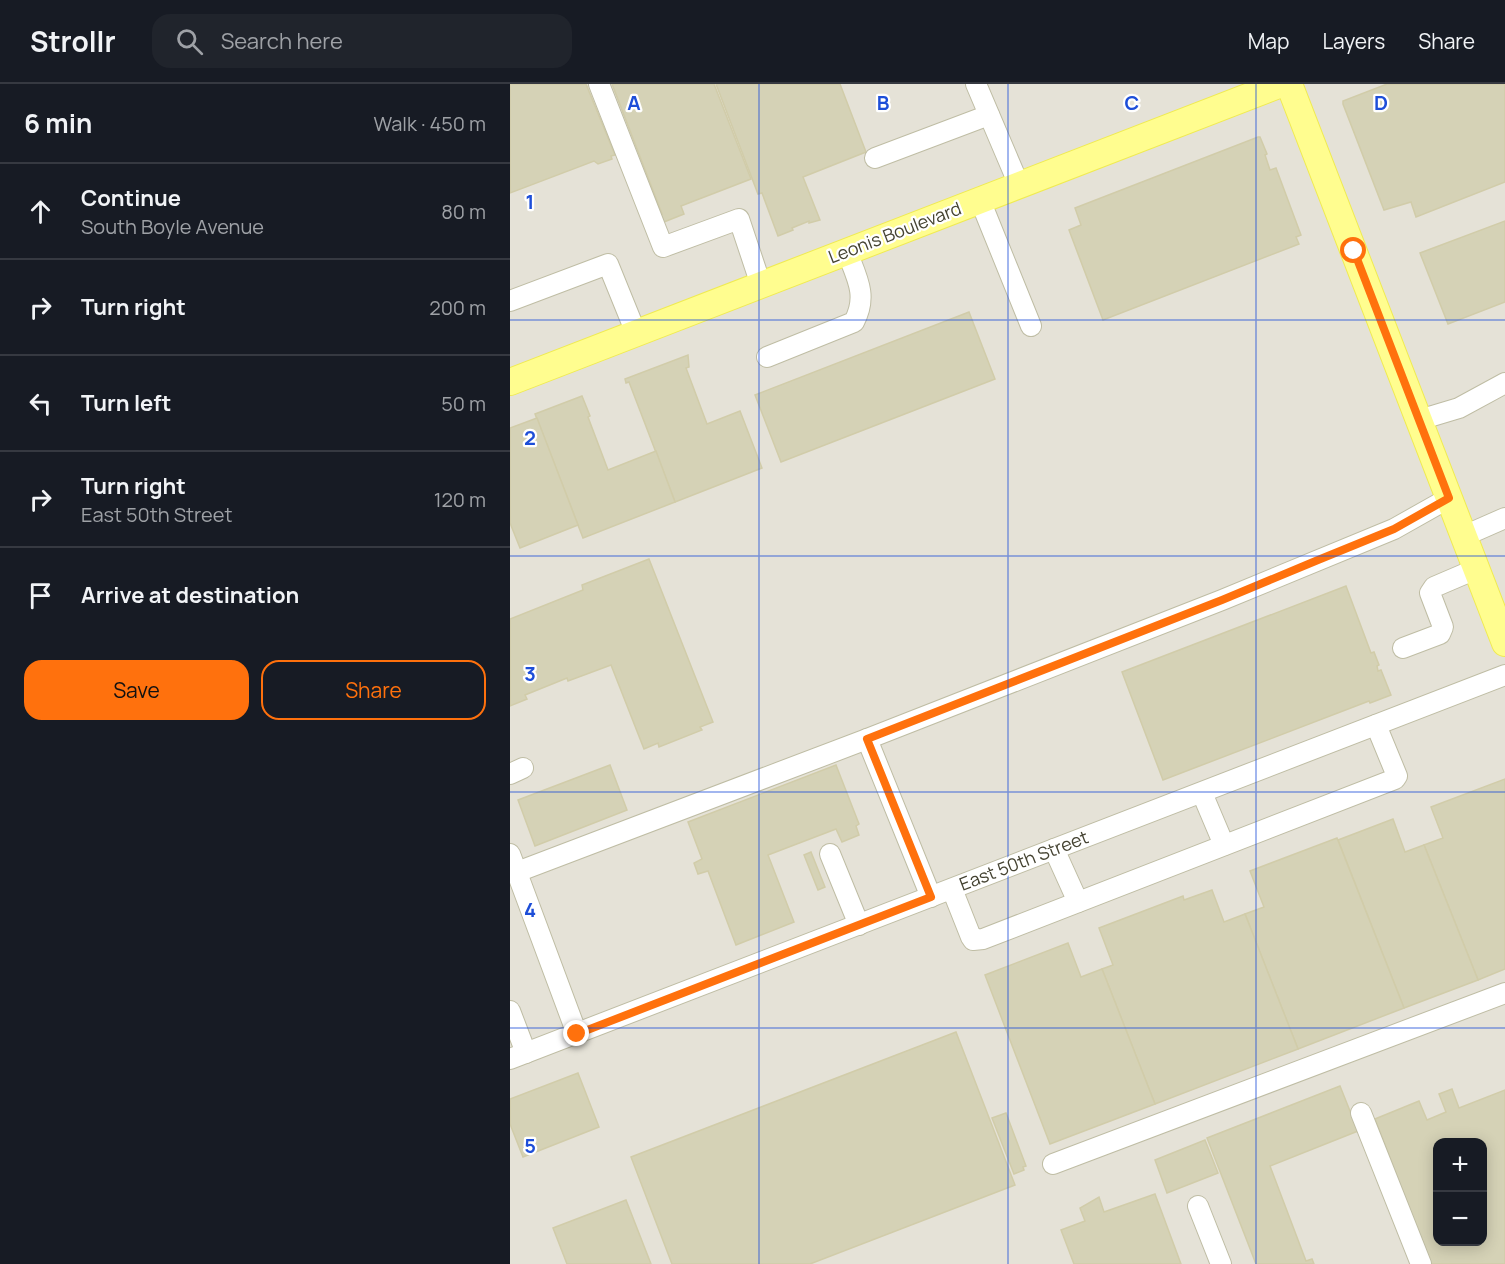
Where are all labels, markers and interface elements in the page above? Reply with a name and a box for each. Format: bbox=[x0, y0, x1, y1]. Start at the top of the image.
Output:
search box bbox=[152, 14, 572, 68]
text: Strollr bbox=[30, 22, 116, 60]
icon: search bbox=[173, 25, 206, 58]
text: Search here bbox=[221, 26, 343, 56]
text: Map bbox=[1248, 27, 1289, 55]
text: Layers bbox=[1322, 27, 1385, 55]
text: Share bbox=[1418, 27, 1475, 55]
text: A bbox=[627, 89, 641, 116]
text: B bbox=[877, 89, 890, 116]
text: C bbox=[1125, 89, 1139, 116]
text: D bbox=[1374, 89, 1388, 116]
text: 6 min bbox=[24, 105, 92, 141]
text: Walk · 450 m bbox=[373, 110, 486, 137]
text: Continue bbox=[81, 183, 181, 213]
text: 1 bbox=[526, 188, 534, 215]
icon: ahead bbox=[24, 195, 57, 228]
street label: Leonis Boulevard bbox=[825, 196, 965, 268]
text: 80 m bbox=[441, 198, 486, 225]
text: South Boyle Avenue bbox=[81, 213, 264, 240]
route start bbox=[1340, 237, 1366, 263]
icon: right bbox=[24, 291, 57, 324]
text: Turn right bbox=[81, 292, 186, 322]
text: 200 m bbox=[429, 294, 486, 321]
icon: left bbox=[24, 387, 57, 420]
text: Turn left bbox=[81, 388, 171, 418]
text: 50 m bbox=[441, 390, 486, 417]
text: 2 bbox=[524, 424, 536, 451]
text: Turn right bbox=[81, 471, 186, 501]
icon: right bbox=[24, 483, 57, 516]
text: 120 m bbox=[434, 486, 486, 513]
text: East 50th Street bbox=[81, 501, 232, 528]
icon: arrive bbox=[24, 579, 57, 612]
text: Arrive at destination bbox=[81, 580, 299, 610]
button: Save bbox=[24, 660, 249, 720]
button: Share bbox=[261, 660, 486, 720]
text: 3 bbox=[524, 660, 536, 687]
street label: East 50th Street bbox=[956, 824, 1092, 896]
text: 4 bbox=[524, 896, 536, 923]
route end bbox=[563, 1020, 589, 1046]
text: 5 bbox=[524, 1132, 536, 1159]
map controls bbox=[1433, 1138, 1487, 1246]
button: + bbox=[1433, 1138, 1487, 1192]
button: − bbox=[1433, 1192, 1487, 1246]

